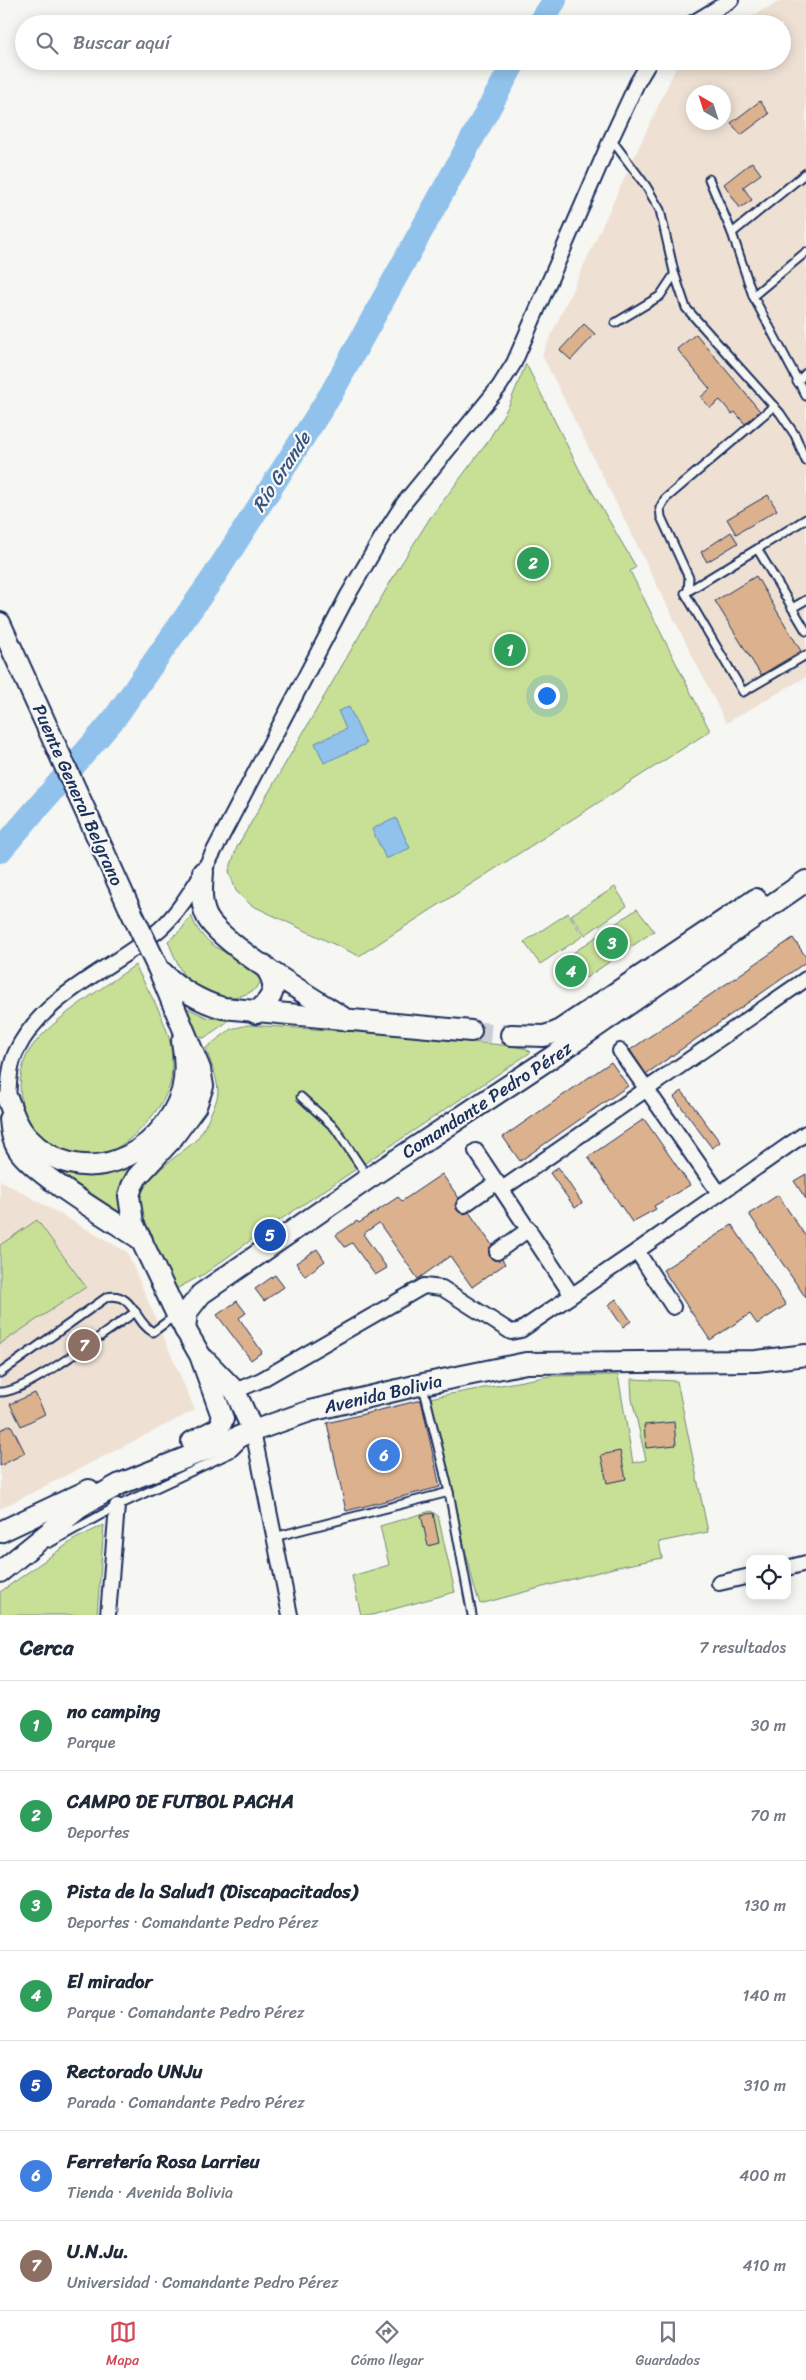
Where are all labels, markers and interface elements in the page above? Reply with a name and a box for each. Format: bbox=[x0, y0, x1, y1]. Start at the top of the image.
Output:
search box bbox=[15, 15, 791, 70]
text: Buscar aquí bbox=[73, 26, 170, 59]
icon: search bbox=[33, 29, 61, 57]
north arrow bbox=[686, 85, 731, 130]
water label: Río Grande bbox=[243, 424, 320, 519]
pin: 2 bbox=[517, 544, 549, 582]
pin: 1 bbox=[494, 631, 526, 669]
your location bbox=[534, 683, 560, 709]
street label: Puente General Belgrano bbox=[23, 699, 133, 891]
pin: 3 bbox=[596, 924, 628, 962]
pin: 4 bbox=[555, 952, 587, 990]
street label: Comandante Pedro Pérez bbox=[395, 1032, 579, 1167]
pin: 5 bbox=[254, 1216, 286, 1254]
pin: 7 bbox=[68, 1326, 100, 1364]
street label: Avenida Bolivia bbox=[320, 1365, 445, 1423]
pin: 6 bbox=[368, 1436, 400, 1474]
map controls bbox=[746, 1555, 791, 1600]
button: locate bbox=[746, 1555, 791, 1600]
text: Cerca bbox=[20, 1629, 74, 1667]
text: 7 resultados bbox=[699, 1633, 786, 1662]
text: no camping bbox=[67, 1695, 161, 1728]
text: 1 bbox=[33, 1711, 39, 1740]
text: 30 m bbox=[751, 1711, 786, 1740]
text: Parque bbox=[67, 1728, 115, 1757]
text: CAMPO DE FUTBOL PACHA bbox=[67, 1785, 294, 1818]
text: 2 bbox=[31, 1801, 41, 1830]
text: 70 m bbox=[750, 1801, 786, 1830]
text: Deportes bbox=[67, 1818, 129, 1847]
text: Pista de la Salud1 (Discapacitados) bbox=[67, 1875, 358, 1908]
text: 3 bbox=[32, 1891, 40, 1920]
text: 130 m bbox=[744, 1891, 786, 1920]
text: Deportes · Comandante Pedro Pérez bbox=[67, 1908, 319, 1937]
text: El mirador bbox=[67, 1965, 152, 1998]
text: 4 bbox=[31, 1981, 41, 2010]
text: 140 m bbox=[743, 1981, 786, 2010]
text: Parque · Comandante Pedro Pérez bbox=[67, 1998, 305, 2027]
text: Rectorado UNJu bbox=[67, 2055, 203, 2088]
text: 5 bbox=[31, 2071, 41, 2100]
text: 310 m bbox=[744, 2071, 786, 2100]
text: Parada · Comandante Pedro Pérez bbox=[67, 2088, 305, 2117]
text: Ferretería Rosa Larrieu bbox=[67, 2145, 260, 2178]
text: 6 bbox=[31, 2161, 41, 2190]
text: 400 m bbox=[739, 2161, 786, 2190]
text: Tienda · Avenida Bolivia bbox=[67, 2178, 233, 2207]
text: U.N.Ju. bbox=[67, 2235, 129, 2268]
text: 7 bbox=[31, 2251, 41, 2280]
text: 410 m bbox=[743, 2251, 786, 2280]
text: Universidad · Comandante Pedro Pérez bbox=[67, 2268, 339, 2297]
tab: Mapa bbox=[106, 2318, 139, 2373]
tab: Cómo llegar bbox=[351, 2318, 423, 2373]
tab: Guardados bbox=[636, 2318, 700, 2373]

